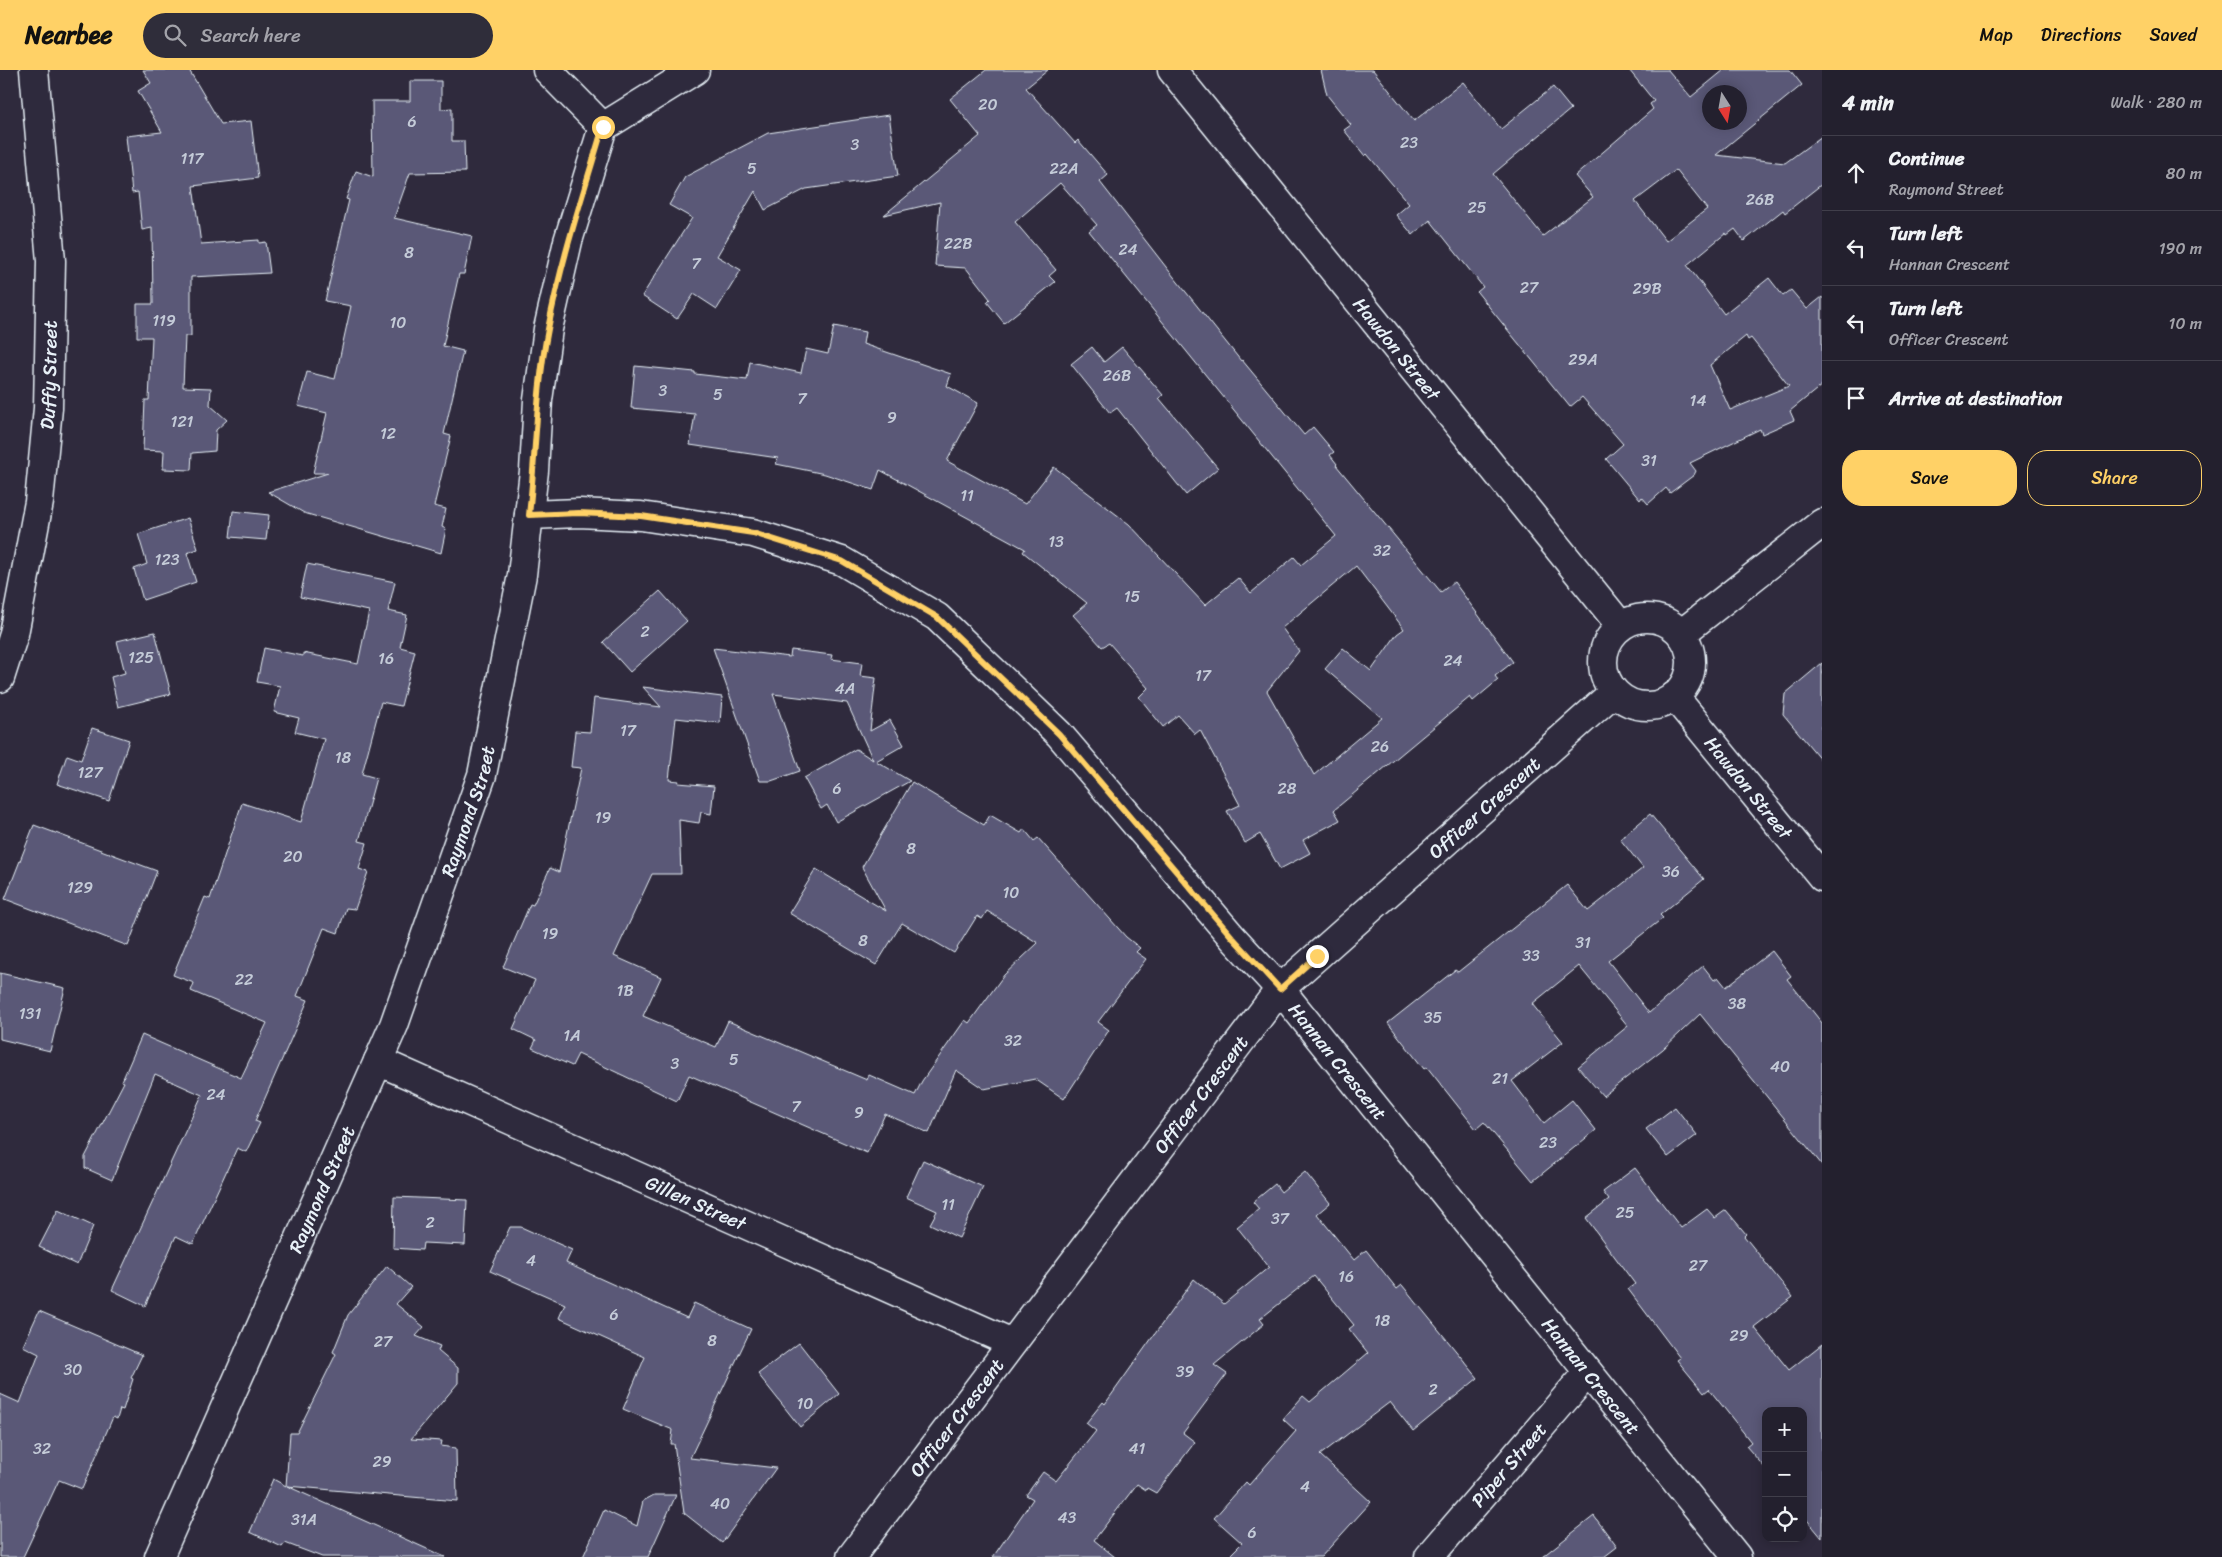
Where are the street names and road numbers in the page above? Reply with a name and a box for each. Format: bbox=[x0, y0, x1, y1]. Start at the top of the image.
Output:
street label: Hawdon Street bbox=[1345, 289, 1450, 409]
street label: Duffy Street bbox=[30, 320, 66, 431]
street label: Hawdon Street bbox=[1696, 728, 1802, 848]
street label: Raymond Street bbox=[431, 743, 504, 881]
street label: Officer Crescent bbox=[1420, 748, 1548, 867]
street label: Hannan Crescent bbox=[1280, 995, 1396, 1127]
street label: Officer Crescent bbox=[1145, 1028, 1256, 1161]
street label: Raymond Street bbox=[279, 1120, 364, 1258]
street label: Gillen Street bbox=[640, 1165, 753, 1240]
street label: Hannan Crescent bbox=[1533, 1310, 1649, 1442]
street label: Officer Crescent bbox=[901, 1351, 1012, 1484]
street label: Piper Street bbox=[1462, 1414, 1555, 1515]

